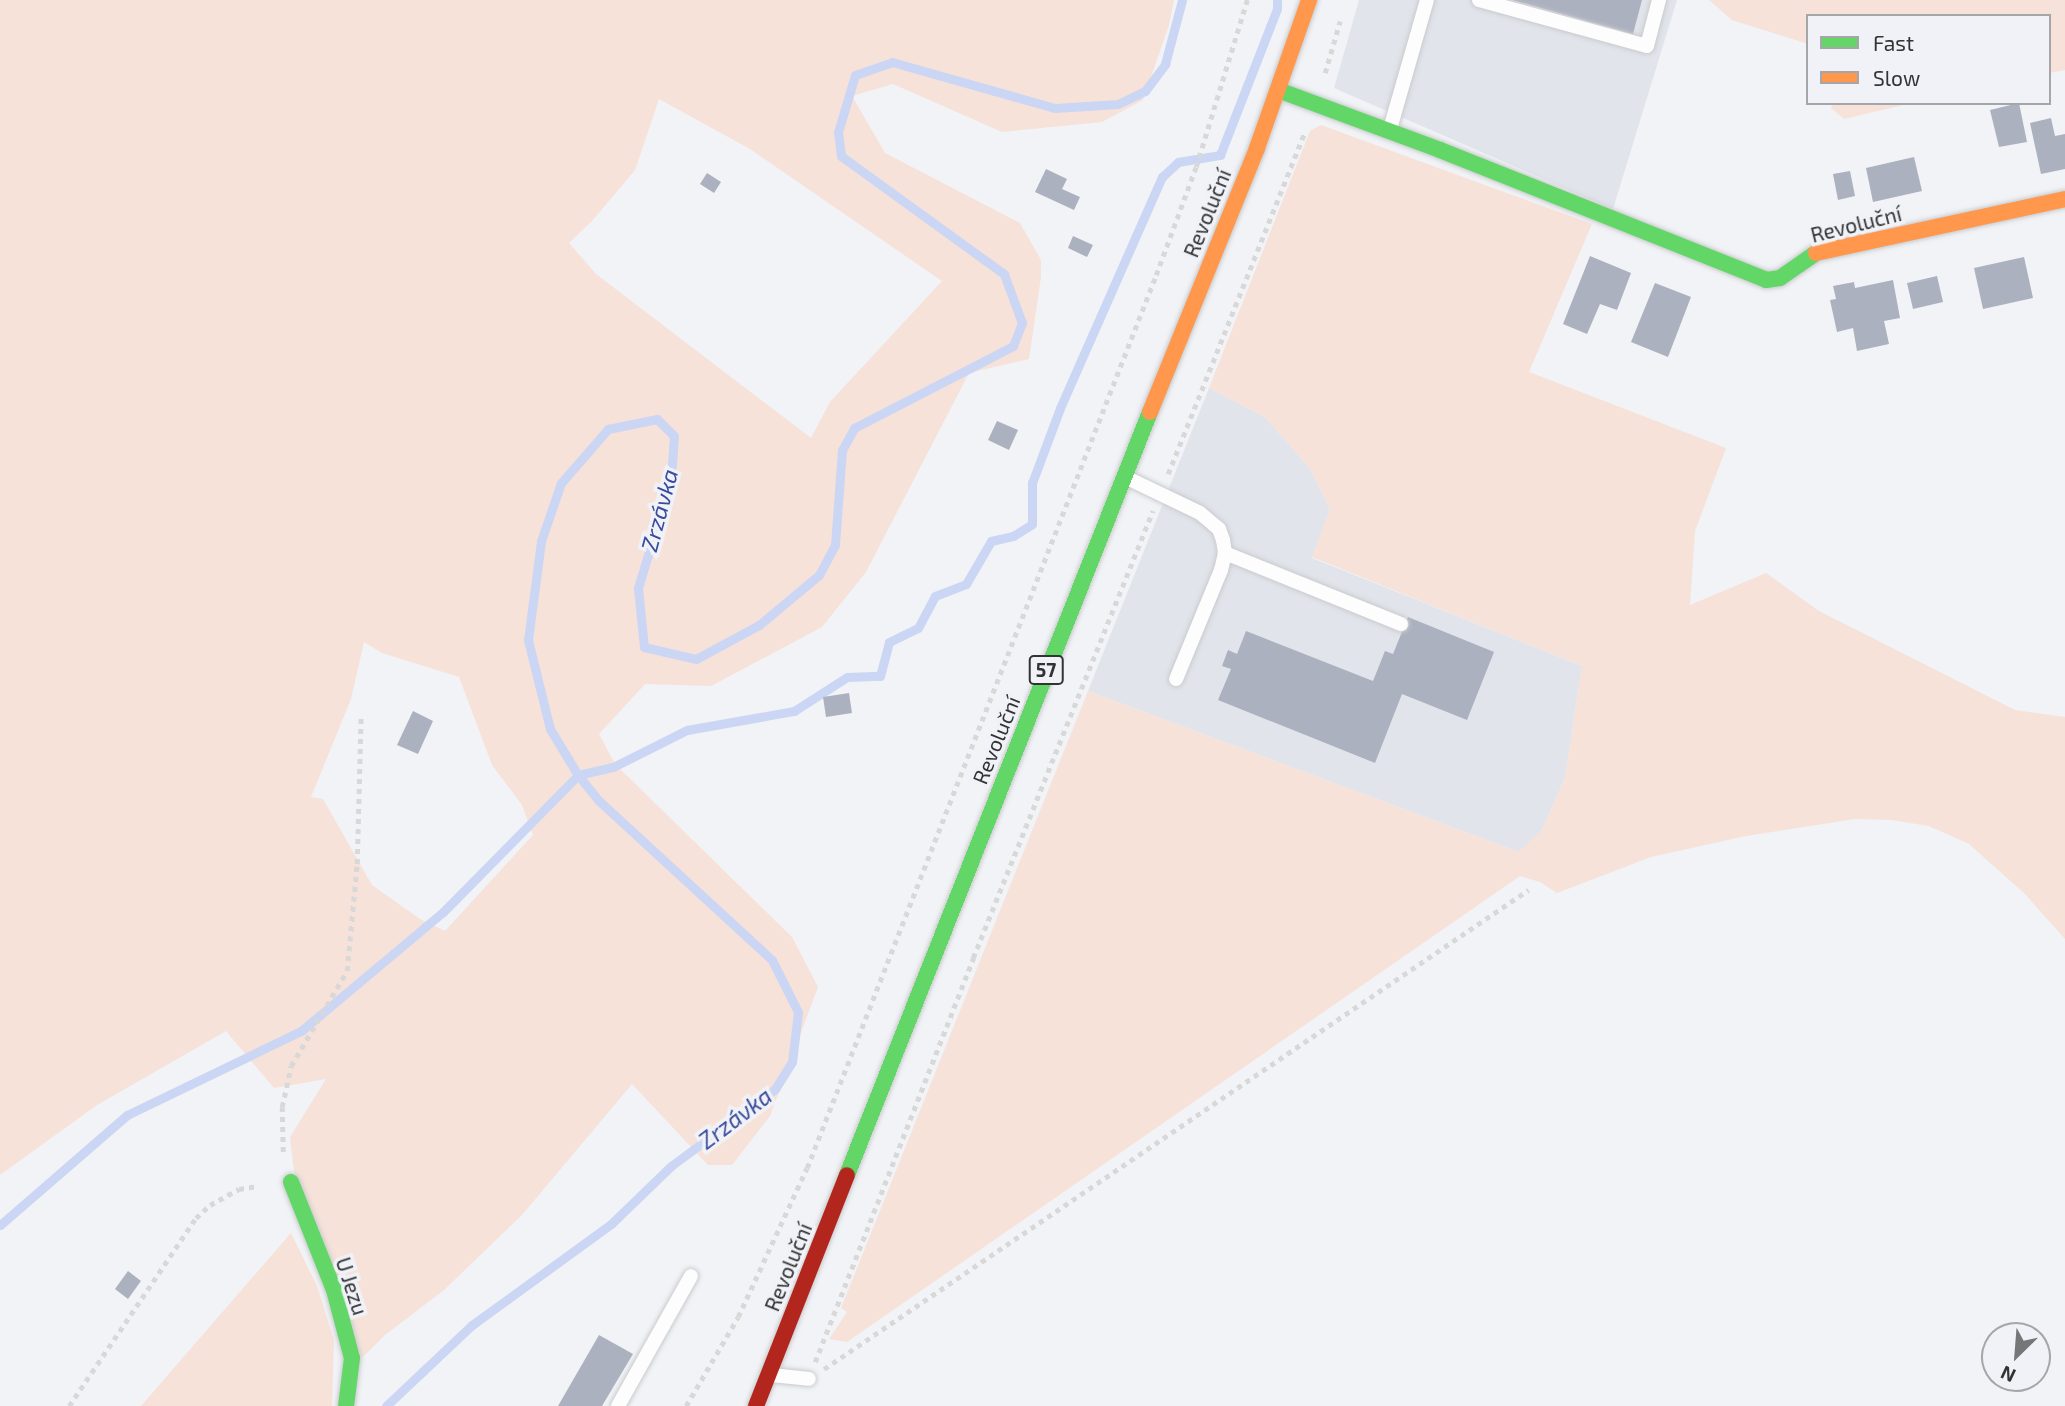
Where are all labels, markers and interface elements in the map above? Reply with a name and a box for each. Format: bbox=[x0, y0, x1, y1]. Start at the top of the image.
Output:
legend bbox=[1806, 14, 2051, 105]
text: Fast bbox=[1873, 30, 1914, 55]
text: Slow bbox=[1873, 65, 1920, 90]
street label: Revoluční bbox=[1178, 165, 1236, 261]
street label: Revoluční bbox=[1808, 201, 1904, 247]
water label: Zrzávka bbox=[635, 466, 683, 554]
road number: 57 bbox=[1028, 654, 1064, 685]
street label: Revoluční bbox=[967, 692, 1025, 788]
water label: Zrzávka bbox=[693, 1082, 777, 1154]
street label: Revoluční bbox=[759, 1219, 817, 1315]
street label: U Jezu bbox=[331, 1254, 373, 1318]
north arrow bbox=[1981, 1322, 2051, 1392]
text: N bbox=[1997, 1361, 2019, 1388]

